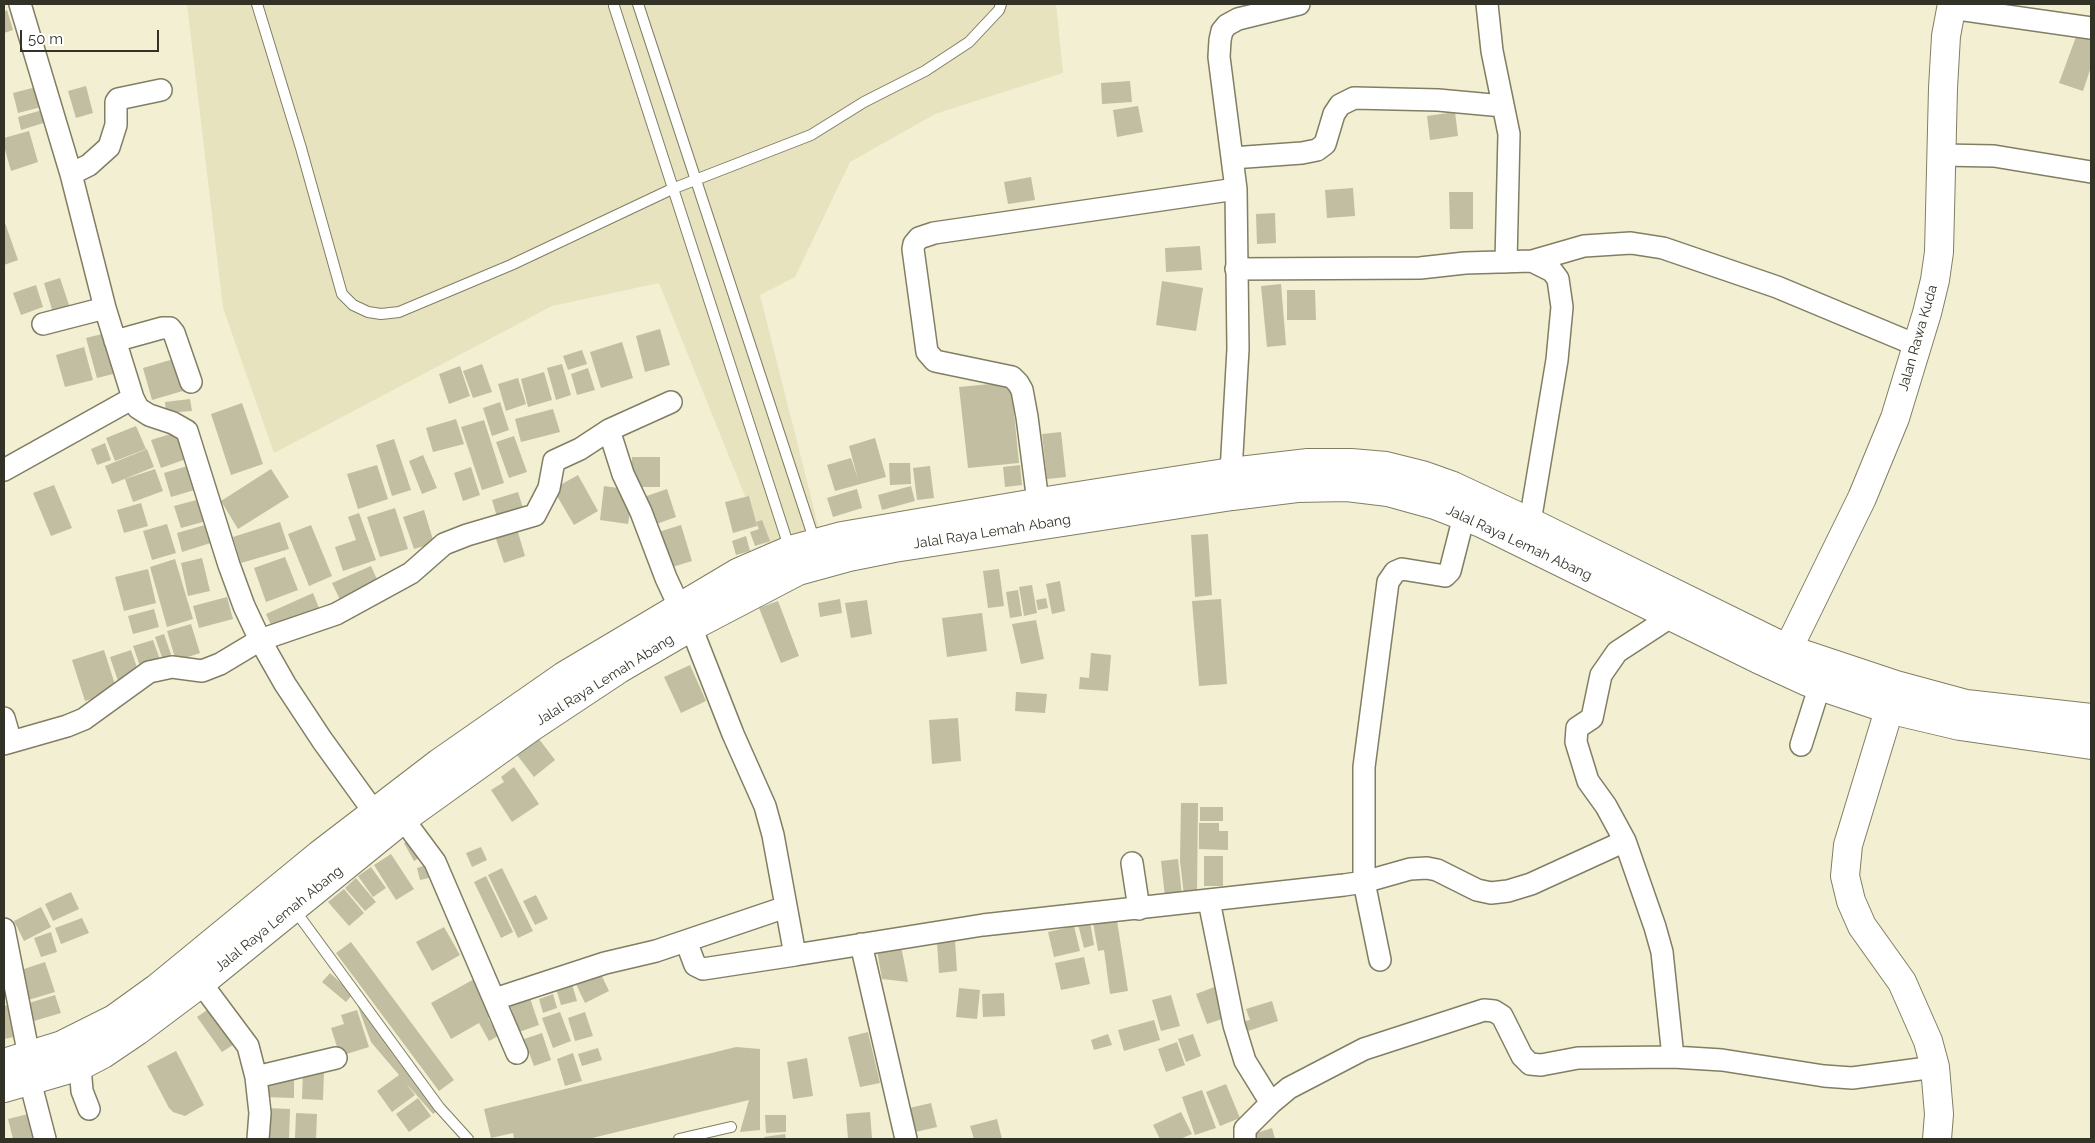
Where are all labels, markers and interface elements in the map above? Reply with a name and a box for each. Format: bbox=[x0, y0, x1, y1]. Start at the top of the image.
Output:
scale bar bbox=[22, 20, 161, 52]
text: 50 m bbox=[28, 30, 63, 48]
street label: Jalan Rawa Kuda bbox=[1895, 283, 1941, 393]
street label: Jalal Raya Lemah Abang bbox=[1443, 502, 1595, 584]
street label: Jalal Raya Lemah Abang bbox=[912, 511, 1072, 553]
street label: Jalal Raya Lemah Abang bbox=[533, 631, 677, 729]
street label: Jalal Raya Lemah Abang bbox=[212, 862, 346, 976]

